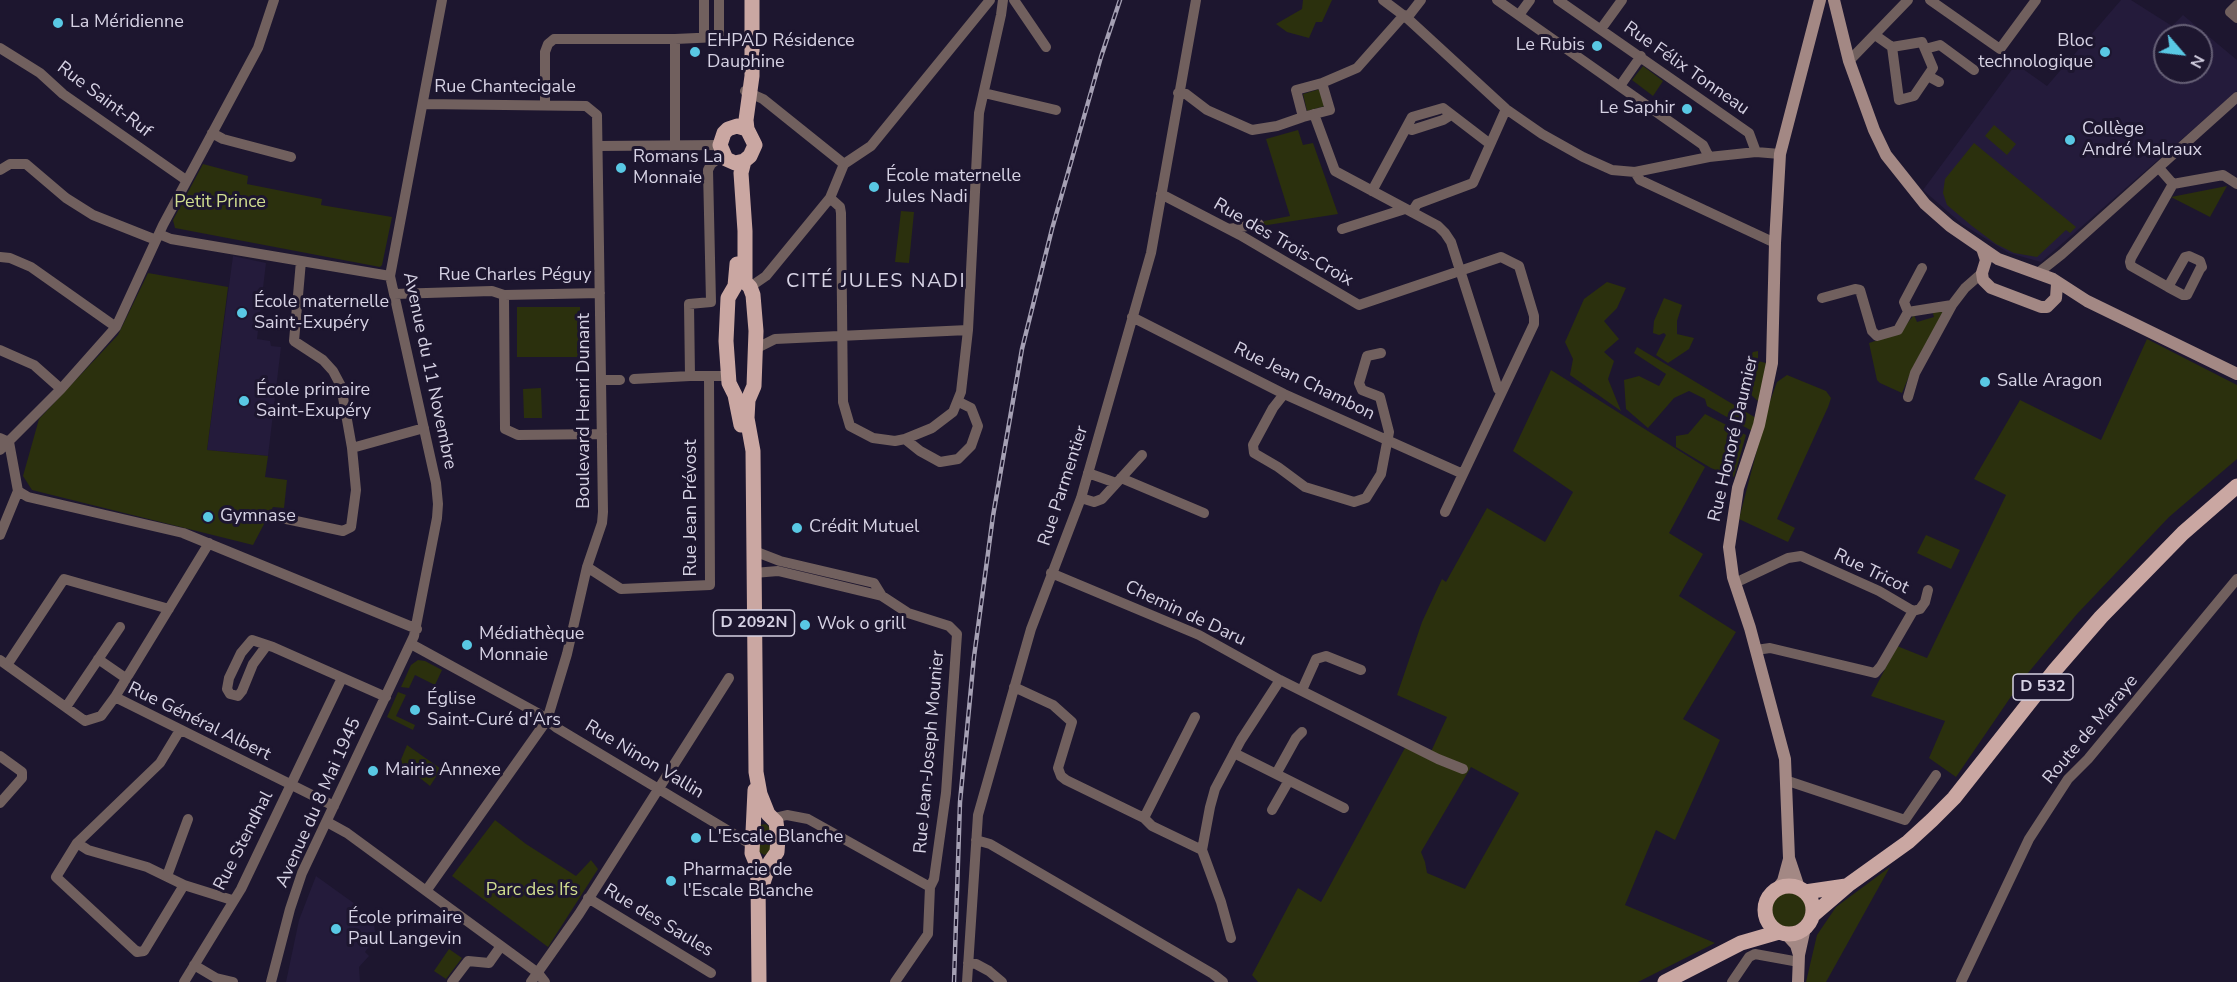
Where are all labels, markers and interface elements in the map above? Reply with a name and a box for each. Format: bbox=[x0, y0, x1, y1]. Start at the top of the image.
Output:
place label: La Méridienne bbox=[70, 12, 184, 34]
marker: La Méridienne bbox=[51, 16, 65, 30]
street label: Rue Félix Tonneau bbox=[1619, 18, 1753, 120]
north arrow bbox=[2153, 24, 2213, 84]
place label: EHPAD Résidence Dauphine bbox=[707, 31, 855, 74]
place label: Bloc technologique bbox=[1978, 31, 2093, 74]
place label: Le Rubis bbox=[1516, 35, 1585, 57]
marker: Le Rubis bbox=[1590, 39, 1604, 53]
marker: EHPAD Résidence Dauphine bbox=[688, 45, 702, 59]
marker: Bloc technologique bbox=[2098, 45, 2112, 59]
text: N bbox=[2185, 51, 2210, 72]
street label: Rue Saint-Ruf bbox=[52, 57, 156, 143]
street label: Rue Chantecigale bbox=[434, 77, 576, 99]
place label: Le Saphir bbox=[1599, 98, 1675, 120]
marker: Le Saphir bbox=[1680, 102, 1694, 116]
place label: Collège André Malraux bbox=[2082, 119, 2202, 162]
marker: Collège André Malraux bbox=[2063, 133, 2077, 147]
place label: Romans La Monnaie bbox=[633, 147, 723, 190]
marker: Romans La Monnaie bbox=[614, 161, 628, 175]
place label: École maternelle Jules Nadi bbox=[886, 166, 1021, 208]
marker: École maternelle Jules Nadi bbox=[867, 180, 881, 194]
park label: Petit Prince bbox=[174, 192, 266, 214]
street label: Rue des Trois-Croix bbox=[1209, 194, 1357, 292]
street label: Rue Charles Péguy bbox=[438, 265, 592, 287]
street label: Avenue du 11 Novembre bbox=[398, 270, 460, 472]
district label: CITÉ JULES NADI bbox=[786, 270, 966, 294]
place label: École maternelle Saint-Exupéry bbox=[254, 292, 389, 334]
marker: École maternelle Saint-Exupéry bbox=[235, 306, 249, 320]
street label: Boulevard Henri Dunant bbox=[574, 313, 596, 509]
street label: Rue Jean Chambon bbox=[1230, 339, 1378, 425]
street label: Rue Honoré Daumier bbox=[1704, 354, 1764, 524]
place label: Salle Aragon bbox=[1997, 371, 2102, 393]
marker: Salle Aragon bbox=[1978, 375, 1992, 389]
place label: École primaire Saint-Exupéry bbox=[256, 380, 371, 422]
marker: École primaire Saint-Exupéry bbox=[237, 394, 251, 408]
street label: Rue Parmentier bbox=[1034, 423, 1094, 549]
street label: Rue Jean Prévost bbox=[681, 439, 703, 577]
place label: Gymnase bbox=[220, 506, 296, 528]
marker: Gymnase bbox=[201, 510, 215, 524]
place label: Crédit Mutuel bbox=[809, 517, 919, 539]
marker: Crédit Mutuel bbox=[790, 521, 804, 535]
street label: Rue Tricot bbox=[1830, 545, 1912, 599]
street label: Chemin de Daru bbox=[1121, 577, 1249, 651]
road number: D 2092N bbox=[714, 610, 795, 636]
place label: Wok o grill bbox=[817, 614, 906, 636]
marker: Wok o grill bbox=[798, 618, 812, 632]
place label: Médiathèque Monnaie bbox=[479, 624, 584, 666]
marker: Médiathèque Monnaie bbox=[460, 638, 474, 652]
street label: Rue Jean-Joseph Mounier bbox=[910, 649, 950, 855]
street label: Route de Maraye bbox=[2039, 671, 2143, 789]
road number: D 532 bbox=[2013, 674, 2073, 700]
street label: Rue Général Albert bbox=[124, 678, 274, 766]
place label: Église Saint-Curé d'Ars bbox=[427, 689, 561, 732]
marker: Église Saint-Curé d'Ars bbox=[408, 703, 422, 717]
street label: Avenue du 8 Mai 1945 bbox=[272, 715, 366, 891]
street label: Rue Ninon Vallin bbox=[581, 716, 707, 804]
place label: Mairie Annexe bbox=[385, 760, 501, 782]
marker: Mairie Annexe bbox=[366, 764, 380, 778]
street label: Rue Stendhal bbox=[210, 788, 278, 894]
place label: L'Escale Blanche bbox=[708, 827, 843, 849]
marker: L'Escale Blanche bbox=[689, 831, 703, 845]
place label: Pharmacie de l'Escale Blanche bbox=[683, 860, 813, 902]
marker: Pharmacie de l'Escale Blanche bbox=[664, 874, 678, 888]
park label: Parc des Ifs bbox=[486, 880, 578, 902]
street label: Rue des Saules bbox=[599, 880, 717, 962]
place label: École primaire Paul Langevin bbox=[348, 908, 462, 950]
marker: École primaire Paul Langevin bbox=[329, 922, 343, 936]

